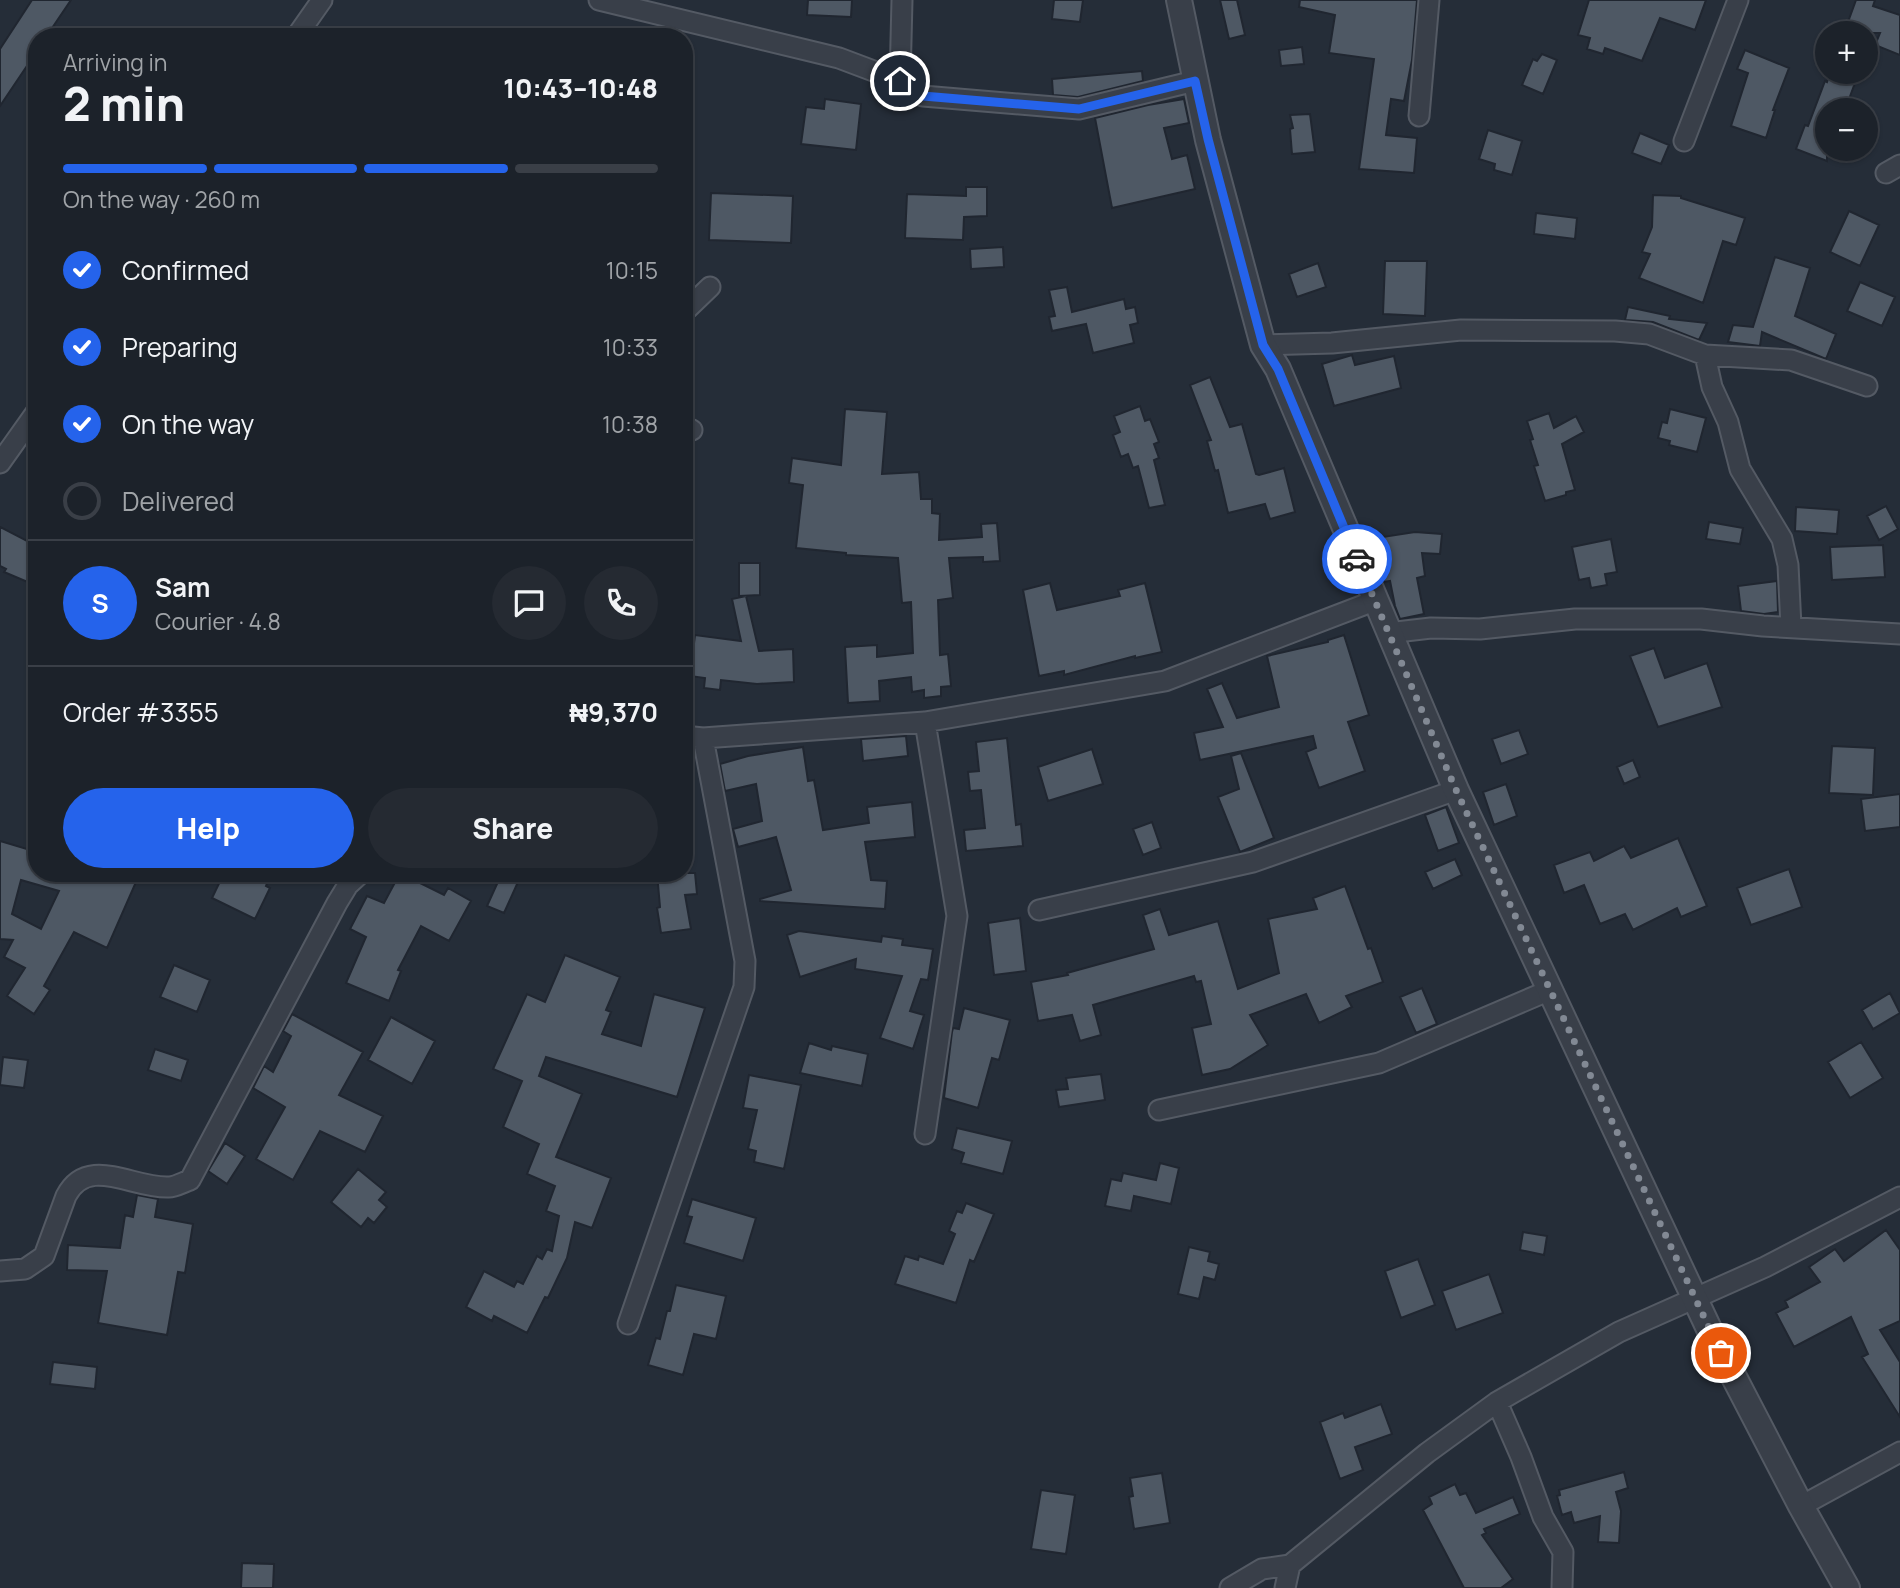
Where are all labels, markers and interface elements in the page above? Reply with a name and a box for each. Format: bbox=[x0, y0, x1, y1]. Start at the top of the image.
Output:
map controls bbox=[1815, 21, 1878, 161]
button: + bbox=[1815, 21, 1878, 84]
text: Arriving in bbox=[63, 46, 168, 78]
pin bbox=[870, 51, 930, 111]
icon: home bbox=[881, 62, 919, 100]
text: 10:43–10:48 bbox=[503, 70, 658, 106]
text: 2 min bbox=[63, 72, 185, 135]
button: − bbox=[1815, 98, 1878, 161]
text: On the way · 260 m bbox=[63, 183, 260, 215]
icon: check bbox=[63, 251, 101, 289]
text: Confirmed bbox=[122, 252, 249, 288]
text: 10:15 bbox=[606, 254, 658, 286]
icon: check bbox=[63, 328, 101, 366]
text: Preparing bbox=[122, 329, 238, 365]
text: 10:33 bbox=[603, 331, 658, 363]
icon: check bbox=[63, 405, 101, 443]
text: On the way bbox=[122, 406, 254, 442]
text: 10:38 bbox=[602, 408, 658, 440]
text: Delivered bbox=[122, 483, 234, 519]
courier bbox=[1322, 524, 1392, 594]
icon: car bbox=[1338, 540, 1376, 578]
button: chat bbox=[492, 566, 566, 640]
button: phone bbox=[584, 566, 658, 640]
text: Sam bbox=[155, 569, 210, 605]
text: S bbox=[91, 585, 109, 621]
text: Courier · 4.8 bbox=[155, 605, 281, 637]
text: Order #3355 bbox=[63, 694, 219, 730]
text: ₦9,370 bbox=[569, 694, 658, 730]
button: Help bbox=[63, 788, 354, 868]
button: Share bbox=[368, 788, 658, 868]
pin bbox=[1691, 1323, 1751, 1383]
icon: bag bbox=[1702, 1334, 1740, 1372]

